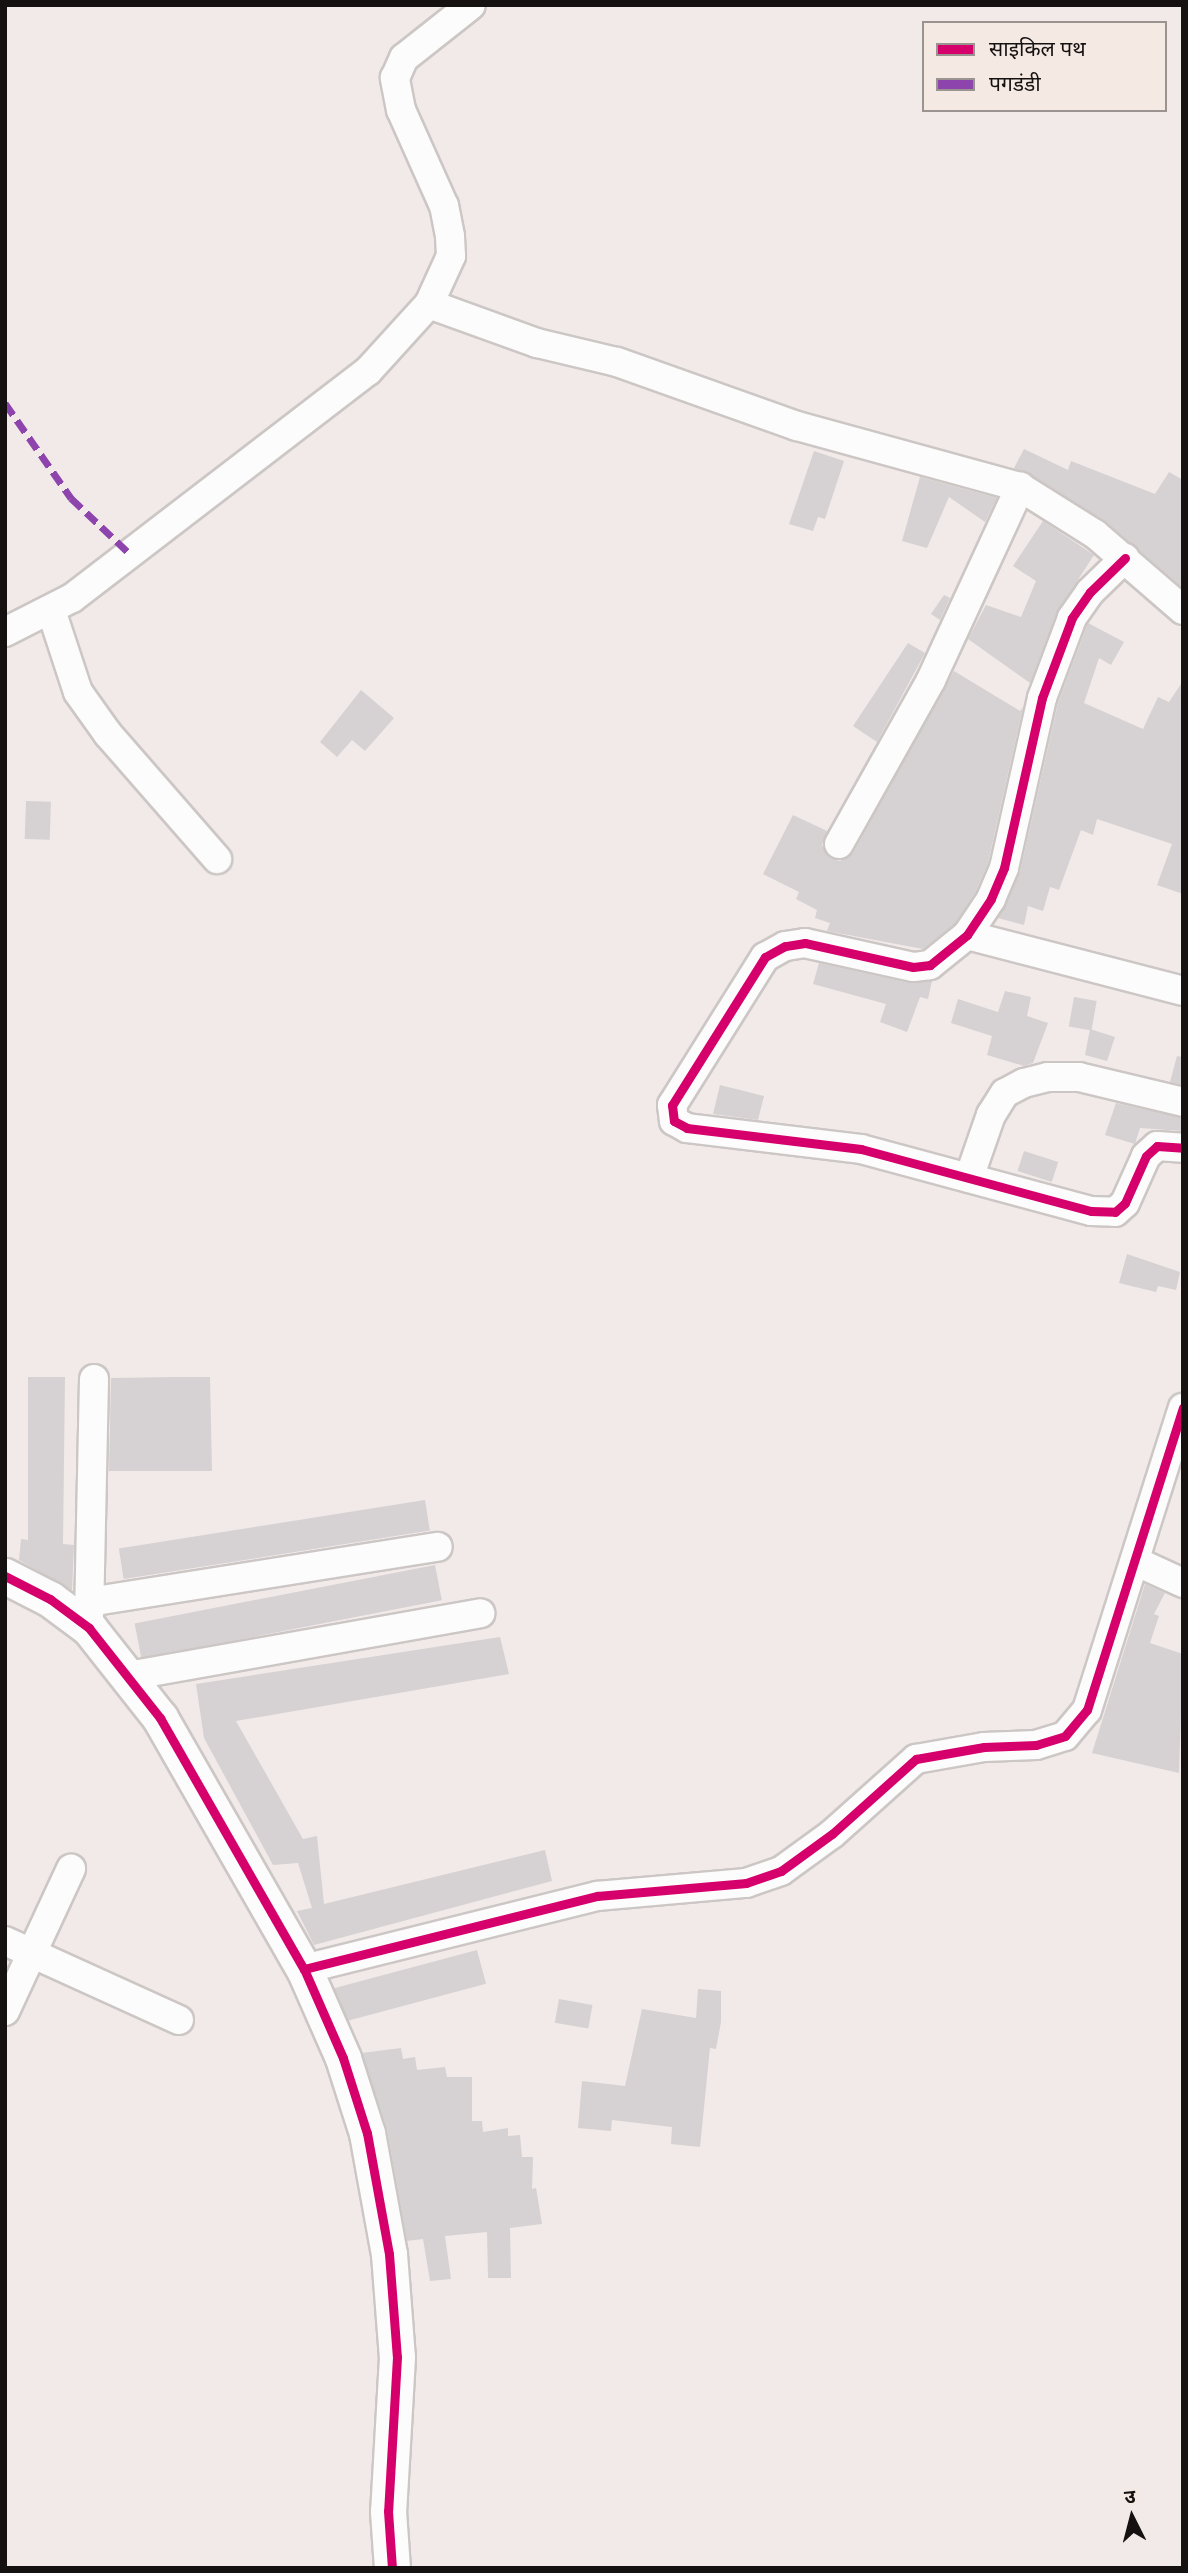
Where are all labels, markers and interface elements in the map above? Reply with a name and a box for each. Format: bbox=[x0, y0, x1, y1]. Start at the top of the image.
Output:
legend bbox=[922, 21, 1167, 112]
text: साइकिल पथ bbox=[989, 34, 1086, 62]
text: पगडंडी bbox=[989, 69, 1041, 97]
north arrow bbox=[1097, 2482, 1167, 2552]
text: उ bbox=[1123, 2483, 1137, 2510]

